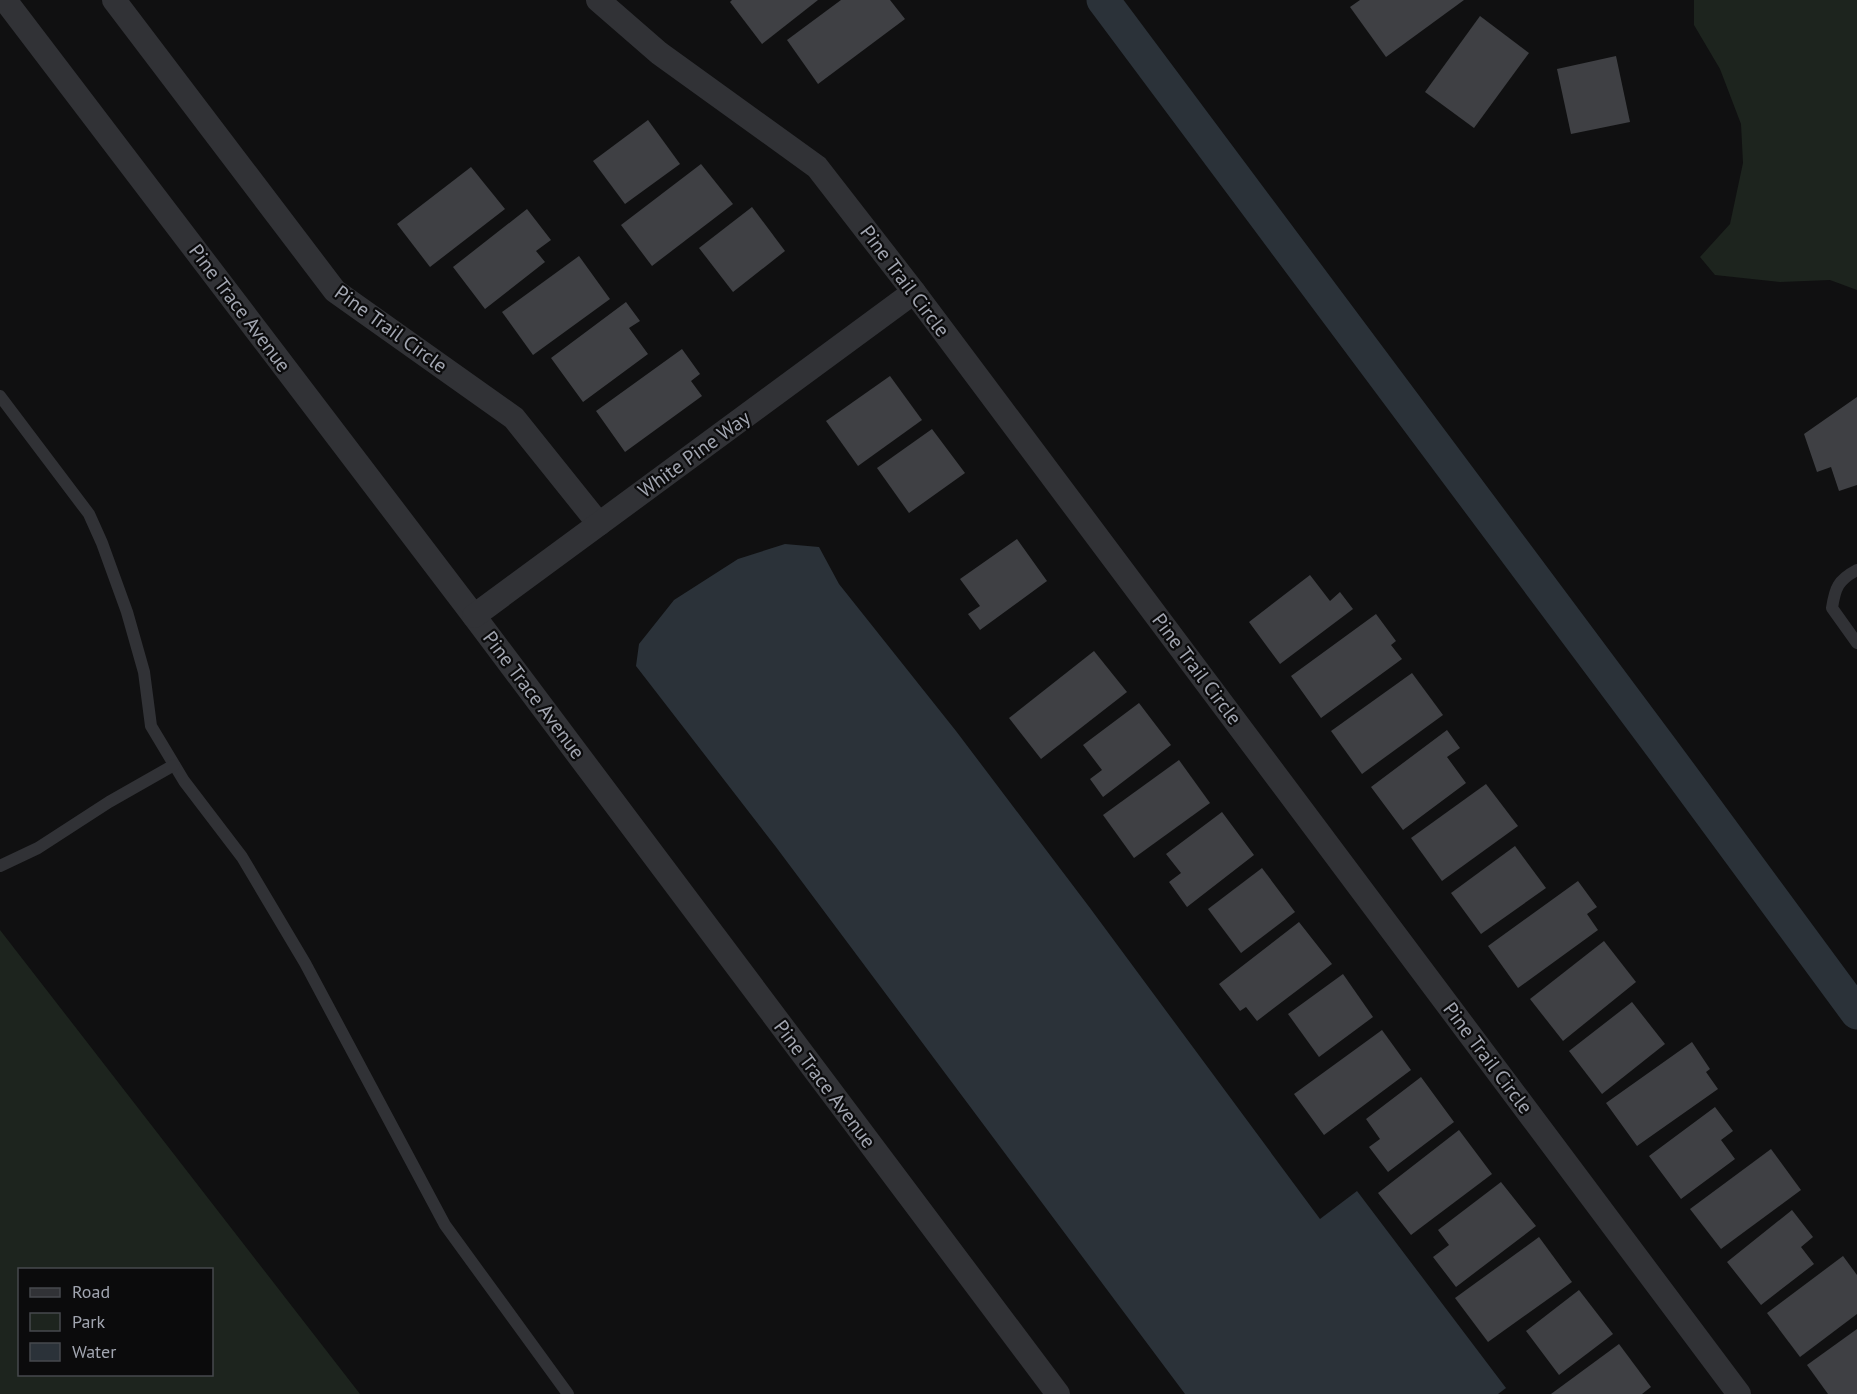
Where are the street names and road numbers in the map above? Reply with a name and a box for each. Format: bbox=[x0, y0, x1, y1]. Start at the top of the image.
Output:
street label: Pine Trail Circle bbox=[855, 220, 955, 342]
street label: Pine Trace Avenue bbox=[183, 239, 297, 377]
street label: Pine Trail Circle bbox=[329, 279, 453, 379]
street label: White Pine Way bbox=[633, 404, 756, 503]
street label: Pine Trail Circle bbox=[1147, 608, 1247, 730]
street label: Pine Trace Avenue bbox=[477, 626, 591, 764]
street label: Pine Trail Circle bbox=[1438, 997, 1538, 1119]
street label: Pine Trace Avenue bbox=[768, 1015, 882, 1153]

